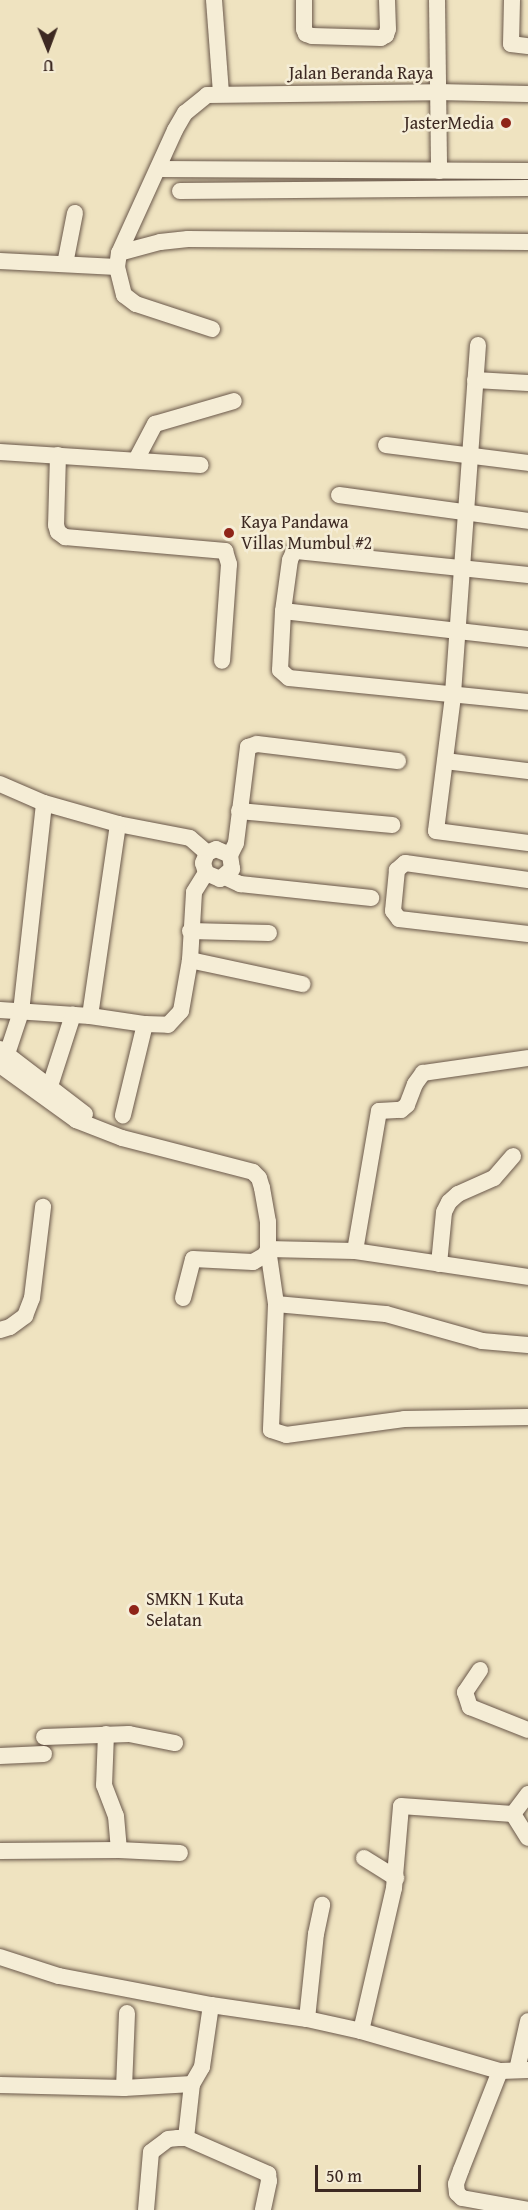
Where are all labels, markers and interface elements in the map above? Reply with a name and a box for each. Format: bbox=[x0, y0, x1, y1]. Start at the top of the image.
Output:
north arrow bbox=[18, 18, 78, 78]
text: U bbox=[43, 54, 54, 78]
street label: Jalan Beranda Raya bbox=[289, 62, 433, 84]
place label: JasterMedia bbox=[404, 112, 494, 134]
marker: JasterMedia bbox=[499, 116, 513, 130]
place label: Kaya Pandawa Villas Mumbul #2 bbox=[241, 512, 372, 554]
marker: Kaya Pandawa Villas Mumbul #2 bbox=[222, 526, 236, 540]
place label: SMKN 1 Kuta Selatan bbox=[146, 1589, 244, 1632]
marker: SMKN 1 Kuta Selatan bbox=[127, 1603, 141, 1617]
scale bar bbox=[318, 2153, 424, 2191]
text: 50 m bbox=[326, 2162, 362, 2189]

